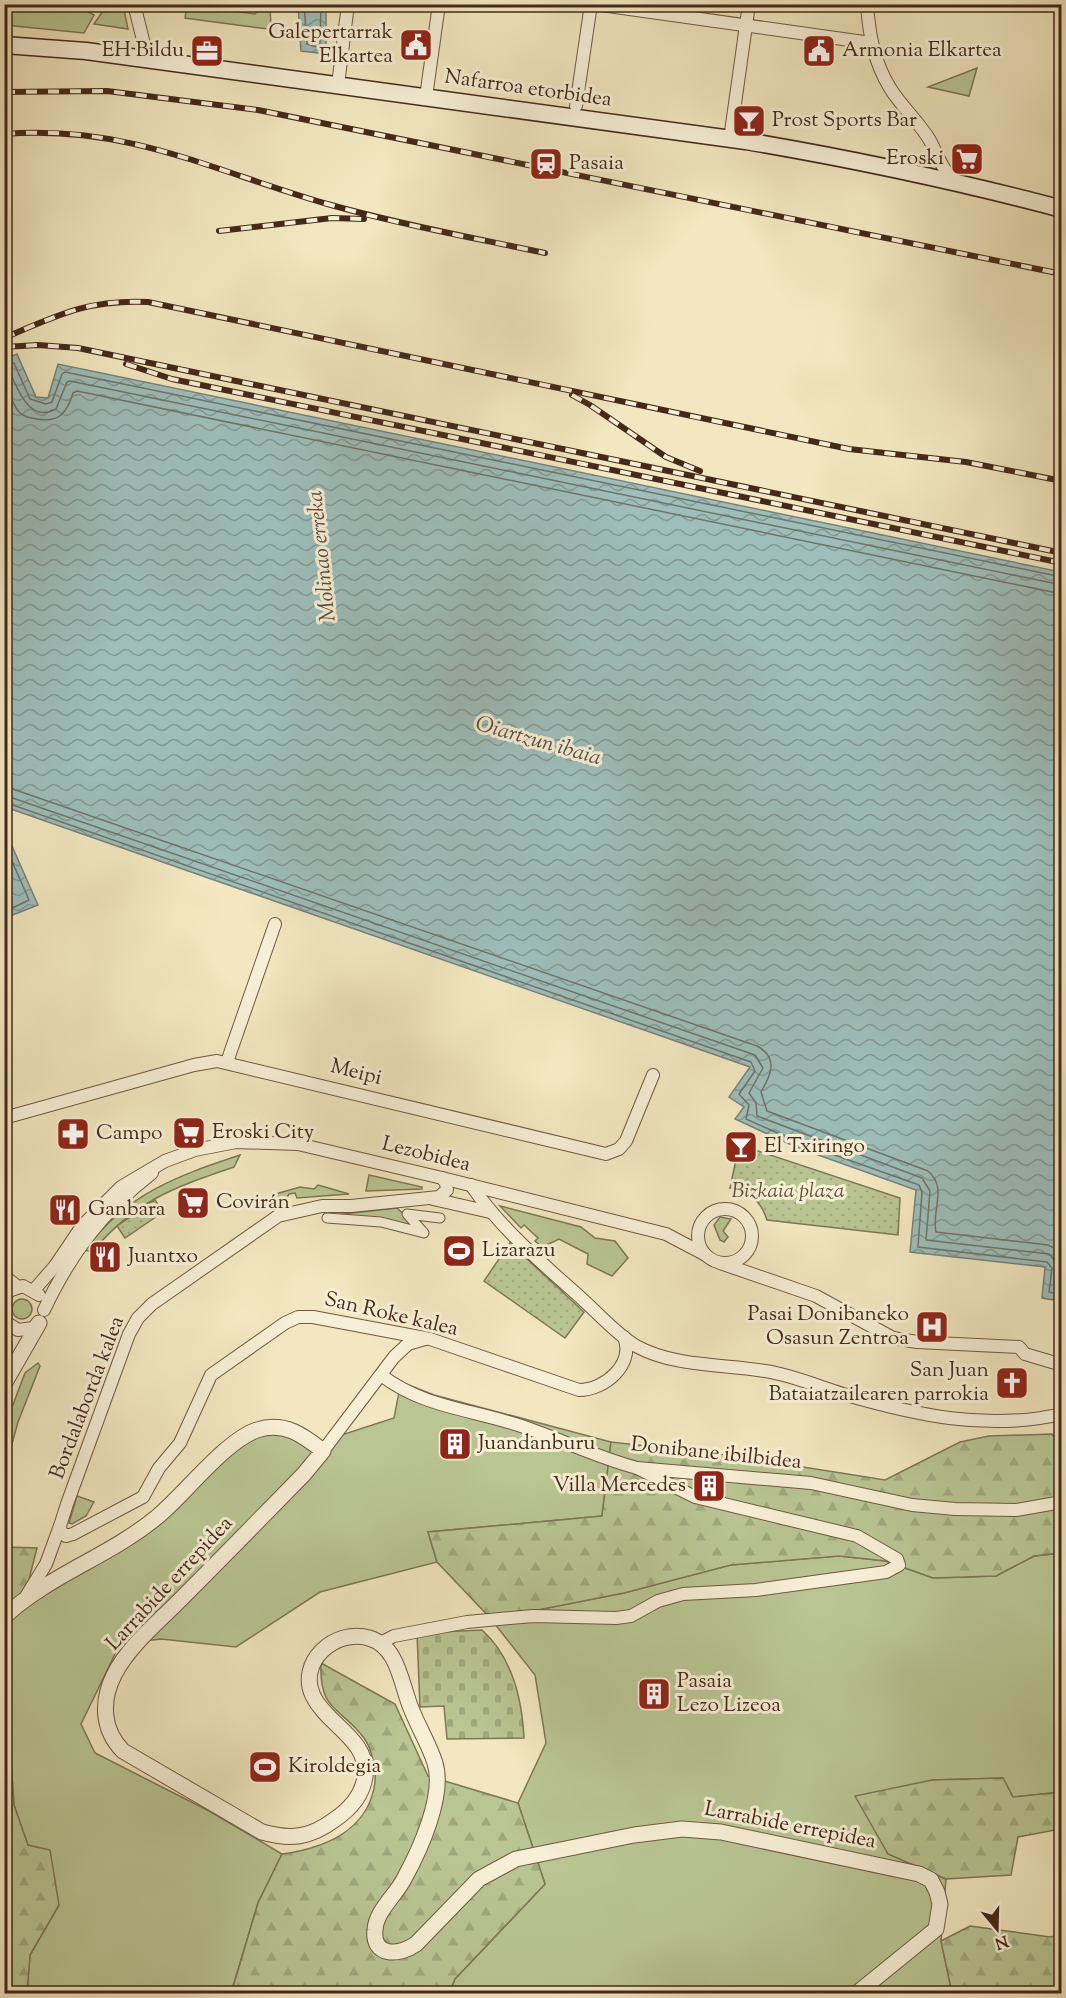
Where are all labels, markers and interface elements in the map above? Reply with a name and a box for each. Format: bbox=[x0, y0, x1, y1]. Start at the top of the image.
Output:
place label: Galepertarrak Elkartea bbox=[268, 18, 394, 72]
public building icon: Galepertarrak Elkartea bbox=[398, 27, 434, 63]
office icon: EH Bildu bbox=[189, 33, 225, 69]
public building icon: Armonia Elkartea bbox=[801, 33, 837, 69]
place label: EH Bildu bbox=[102, 36, 184, 66]
place label: Armonia Elkartea bbox=[842, 36, 1002, 66]
street label: Nafarroa etorbidea bbox=[442, 62, 614, 116]
bar icon: Prost Sports Bar bbox=[731, 103, 767, 139]
place label: Prost Sports Bar bbox=[772, 106, 917, 136]
supermarket icon: Eroski bbox=[949, 141, 985, 177]
place label: Eroski bbox=[886, 144, 944, 174]
station icon: Pasaia bbox=[528, 146, 564, 182]
place label: Pasaia bbox=[569, 149, 624, 179]
water label: Molinao erreka bbox=[300, 489, 346, 623]
water label: Oiartzun ibaia bbox=[471, 709, 605, 775]
street label: Meipi bbox=[327, 1052, 385, 1094]
supermarket icon: Eroski City bbox=[171, 1115, 207, 1151]
pharmacy icon: Campo bbox=[55, 1116, 91, 1152]
place label: Eroski City bbox=[212, 1118, 315, 1148]
place label: Campo bbox=[96, 1119, 163, 1149]
bar icon: El Txiringo bbox=[723, 1129, 759, 1165]
street label: Lezobidea bbox=[379, 1130, 474, 1181]
place label: El Txiringo bbox=[764, 1132, 865, 1162]
park label: Bizkaia plaza bbox=[731, 1177, 845, 1207]
supermarket icon: Covirán bbox=[175, 1185, 211, 1221]
place label: Covirán bbox=[216, 1188, 290, 1218]
restaurant icon: Ganbara bbox=[47, 1192, 83, 1228]
place label: Ganbara bbox=[88, 1195, 166, 1225]
sports icon: Lizarazu bbox=[441, 1233, 477, 1269]
place label: Lizarazu bbox=[482, 1236, 556, 1266]
restaurant icon: Juantxo bbox=[87, 1239, 123, 1275]
place label: Juantxo bbox=[127, 1242, 198, 1272]
street label: San Roke kalea bbox=[321, 1285, 461, 1345]
place label: Pasai Donibaneko Osasun Zentroa bbox=[748, 1300, 909, 1354]
hospital icon: Pasai Donibaneko Osasun Zentroa bbox=[914, 1309, 950, 1345]
street label: Bordalaborda kalea bbox=[43, 1312, 133, 1484]
place label: San Juan Bataiatzailearen parrokia bbox=[769, 1356, 989, 1410]
church icon: San Juan Bataiatzailearen parrokia bbox=[994, 1365, 1030, 1401]
building icon: Juandanburu bbox=[437, 1426, 473, 1462]
place label: Juandanburu bbox=[477, 1429, 595, 1459]
street label: Donibane ibilbidea bbox=[629, 1430, 803, 1478]
building icon: Villa Mercedes bbox=[691, 1468, 727, 1504]
place label: Villa Mercedes bbox=[553, 1471, 686, 1501]
street label: Larrabide errepidea bbox=[100, 1510, 241, 1658]
place label: Pasaia Lezo Lizeoa bbox=[677, 1667, 781, 1721]
building icon: Pasaia Lezo Lizeoa bbox=[636, 1676, 672, 1712]
sports icon: Kiroldegia bbox=[247, 1749, 283, 1785]
place label: Kiroldegia bbox=[288, 1752, 382, 1782]
street label: Larrabide errepidea bbox=[702, 1795, 879, 1857]
north arrow bbox=[967, 1899, 1027, 1959]
text: N bbox=[991, 1928, 1011, 1954]

